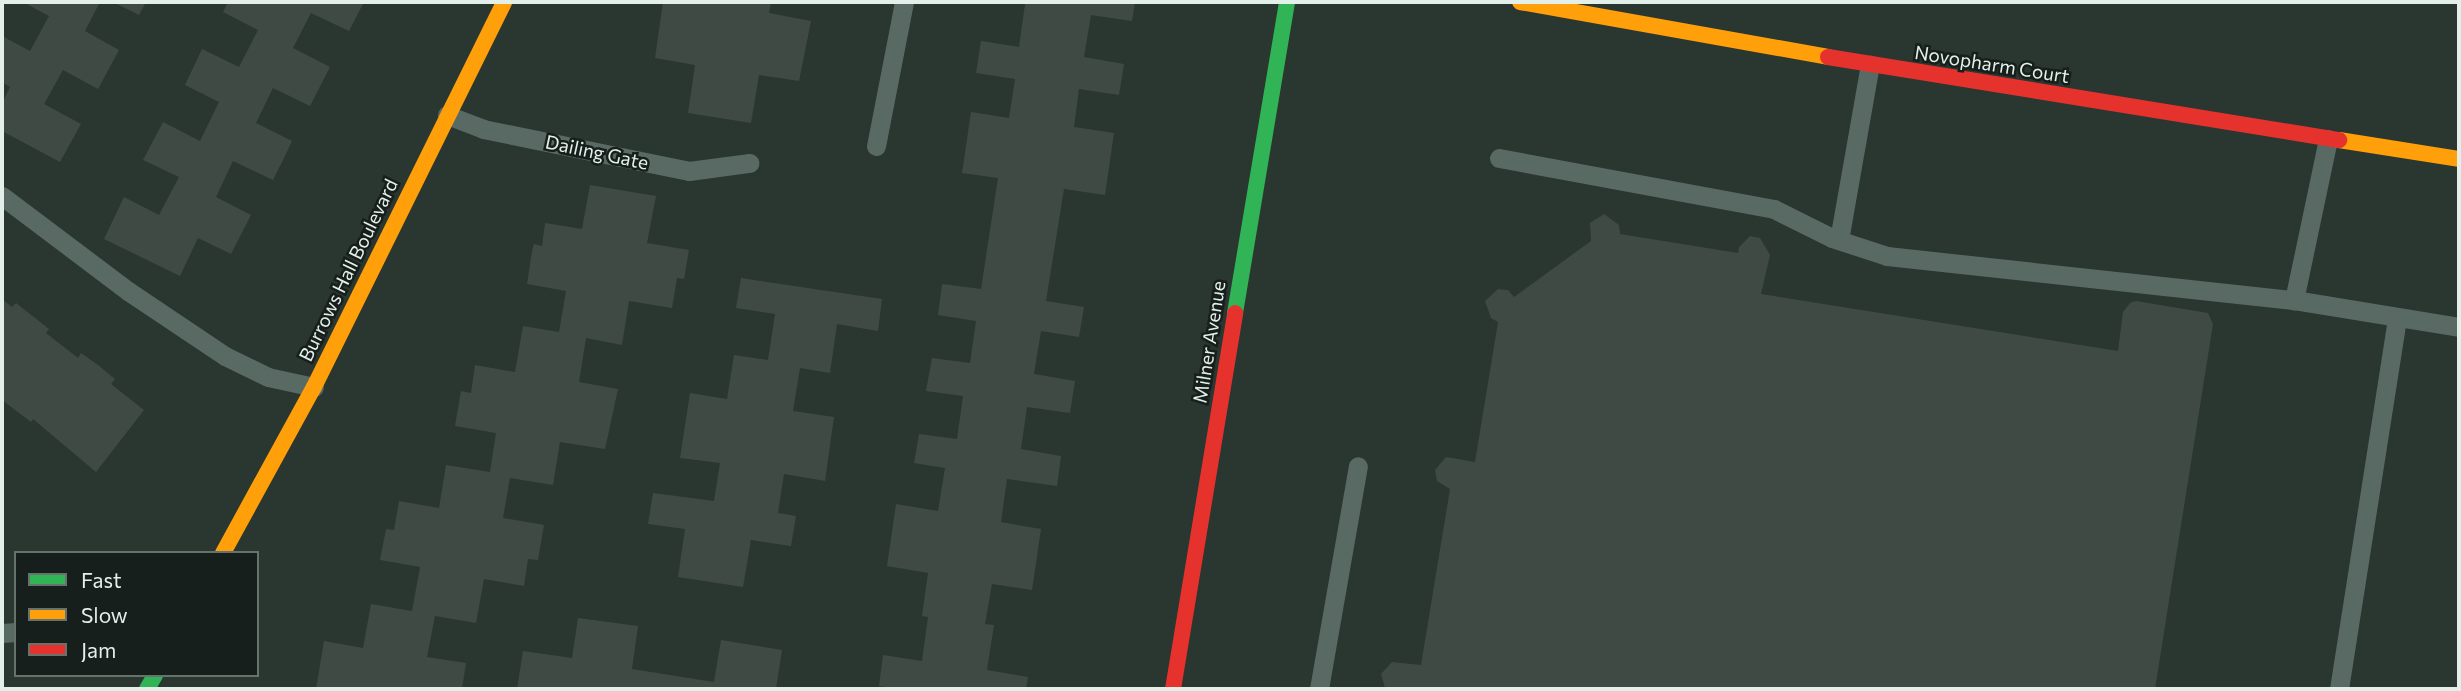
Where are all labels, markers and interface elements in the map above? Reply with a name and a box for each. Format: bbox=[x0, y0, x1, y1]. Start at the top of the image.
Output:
street label: Novopharm Court bbox=[1913, 41, 2071, 87]
street label: Dailing Gate bbox=[543, 130, 651, 174]
street label: Burrows Hall Boulevard bbox=[294, 175, 402, 365]
street label: Milner Avenue bbox=[1188, 279, 1230, 405]
legend bbox=[14, 551, 259, 677]
text: Fast bbox=[81, 567, 122, 592]
text: Slow bbox=[81, 602, 128, 627]
text: Jam bbox=[81, 637, 116, 662]

